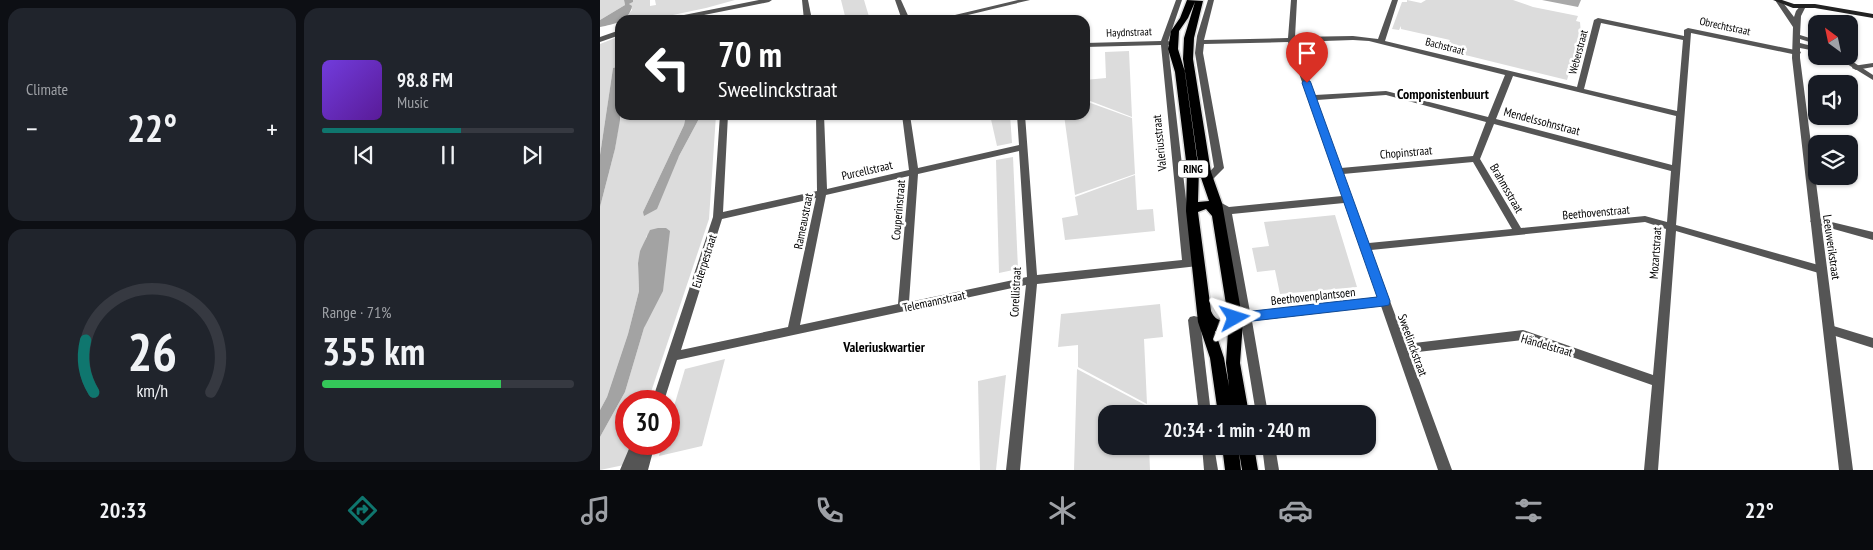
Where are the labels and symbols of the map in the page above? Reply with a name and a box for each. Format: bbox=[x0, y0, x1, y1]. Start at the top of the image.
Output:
street label: Obrechtstraat bbox=[1698, 14, 1752, 38]
north arrow bbox=[1808, 15, 1858, 65]
street label: Haydnstraat bbox=[1106, 24, 1152, 40]
street label: Weberstraat bbox=[1565, 28, 1591, 76]
pin bbox=[1286, 32, 1328, 83]
street label: Bachstraat bbox=[1424, 34, 1466, 58]
district label: Componistenbuurt bbox=[1397, 85, 1489, 103]
street label: Mendelssohnstraat bbox=[1502, 104, 1582, 139]
street label: Valeriusstraat bbox=[1149, 114, 1170, 173]
street label: Chopinstraat bbox=[1379, 142, 1434, 162]
street label: Purcellstraat bbox=[840, 157, 895, 183]
road number: RING bbox=[1178, 160, 1208, 178]
street label: Brahmsstraat bbox=[1487, 161, 1527, 216]
street label: Couperinstraat bbox=[888, 179, 908, 241]
street label: Rameaustraat bbox=[790, 191, 816, 250]
street label: Beethovenstraat bbox=[1562, 202, 1631, 222]
street label: Leeuwerikstraat bbox=[1820, 214, 1844, 281]
street label: Mozartstraat bbox=[1646, 226, 1664, 280]
street label: Euterpestraat bbox=[688, 232, 720, 290]
street label: Corellistraat bbox=[1006, 266, 1024, 318]
street label: Beethovenplantsoen bbox=[1270, 284, 1356, 308]
street label: Telemannstraat bbox=[901, 287, 967, 315]
position arrow bbox=[1208, 291, 1260, 343]
street label: Sweelinckstraat bbox=[1395, 312, 1431, 379]
street label: Händelstraat bbox=[1519, 330, 1575, 360]
district label: Valeriuskwartier bbox=[842, 338, 926, 356]
speed limit sign: 30 bbox=[615, 390, 680, 455]

